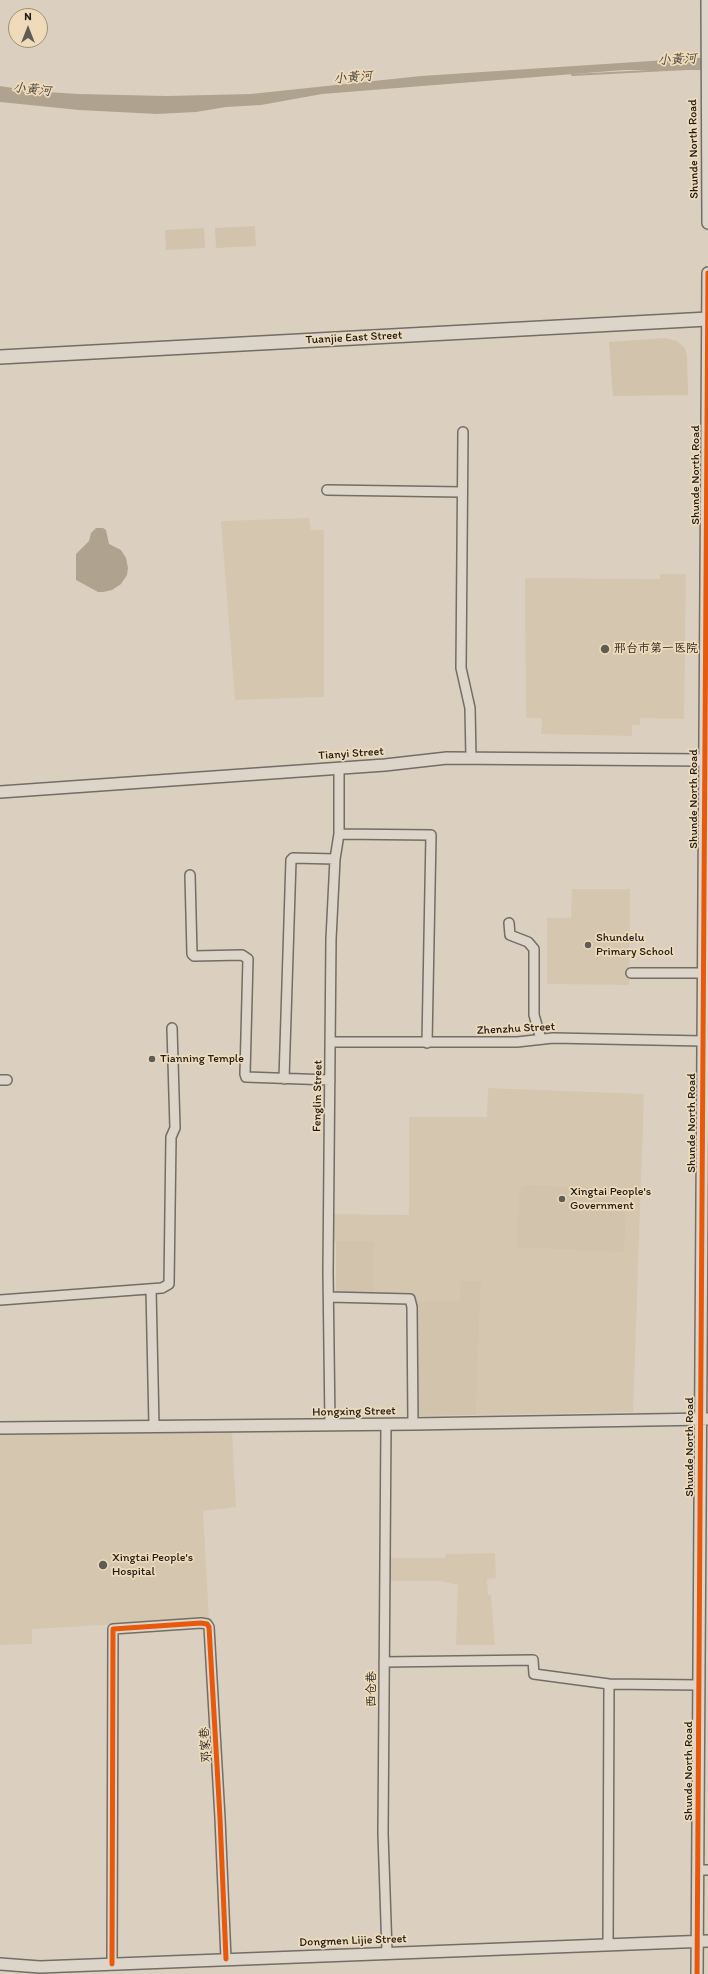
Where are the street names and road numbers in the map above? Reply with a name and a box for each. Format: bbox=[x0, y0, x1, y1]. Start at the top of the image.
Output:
street label: Shunde North Road bbox=[686, 99, 702, 199]
street label: Tuanjie East Street bbox=[305, 328, 403, 348]
street label: Shunde North Road bbox=[689, 425, 703, 525]
street label: Tianyi Street bbox=[318, 745, 384, 763]
street label: Shunde North Road bbox=[687, 749, 701, 849]
street label: Zhenzhu Street bbox=[476, 1020, 556, 1038]
street label: Fenglin Street bbox=[310, 1060, 326, 1132]
street label: Shunde North Road bbox=[685, 1073, 699, 1173]
street label: Shunde North Road bbox=[683, 1397, 697, 1497]
street label: Hongxing Street bbox=[312, 1404, 396, 1420]
street label: 西仓巷 bbox=[365, 1671, 379, 1707]
street label: Shunde North Road bbox=[682, 1721, 696, 1821]
street label: 邓家巷 bbox=[198, 1727, 214, 1763]
street label: Dongmen Lijie Street bbox=[299, 1932, 407, 1950]

